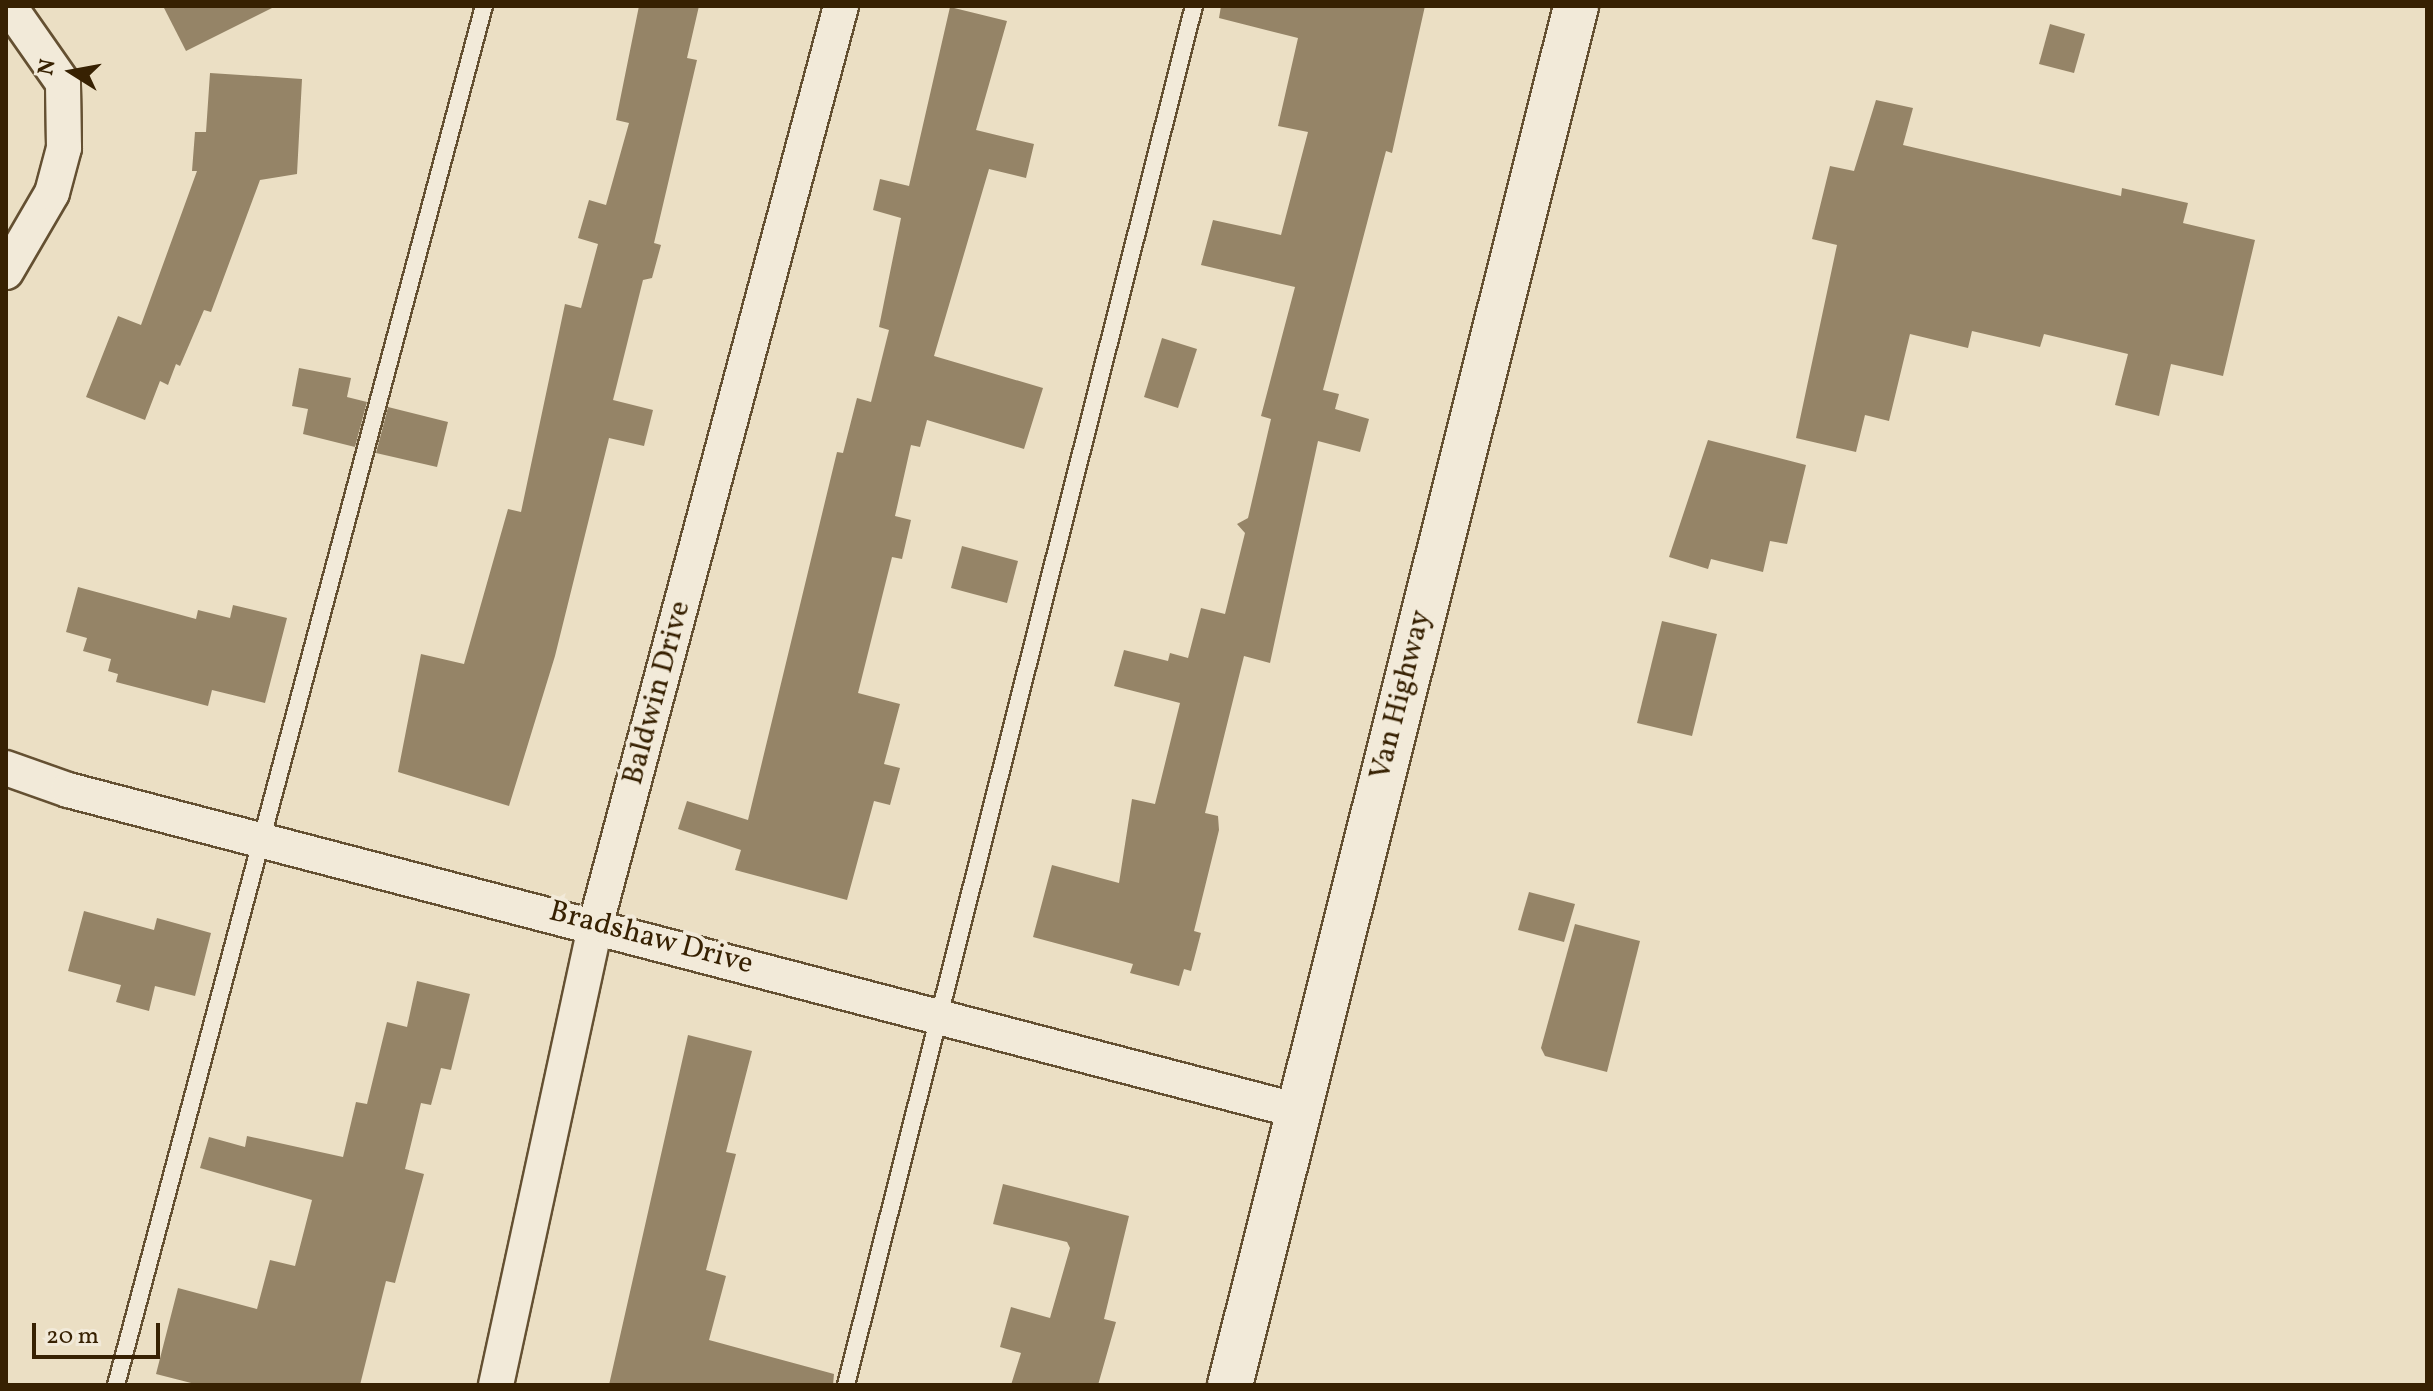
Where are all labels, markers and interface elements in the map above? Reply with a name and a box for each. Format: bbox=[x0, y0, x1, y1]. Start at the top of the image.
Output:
north arrow bbox=[32, 32, 112, 112]
text: N bbox=[31, 57, 65, 78]
street label: Baldwin Drive bbox=[615, 597, 699, 789]
street label: Van Highway bbox=[1363, 606, 1439, 784]
street label: Bradshaw Drive bbox=[545, 893, 757, 983]
scale bar bbox=[36, 1307, 164, 1357]
text: 20 m bbox=[46, 1320, 99, 1354]

